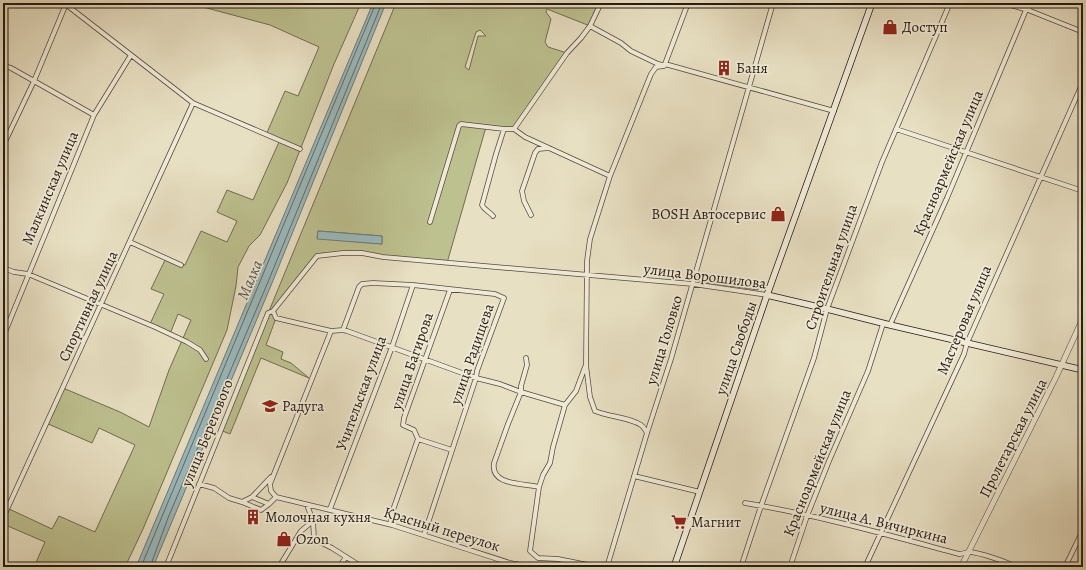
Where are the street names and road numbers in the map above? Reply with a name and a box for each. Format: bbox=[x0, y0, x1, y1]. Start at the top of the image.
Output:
street label: Красноармейская улица bbox=[908, 87, 988, 239]
street label: Малкинская улица bbox=[17, 128, 83, 248]
street label: Строительная улица bbox=[800, 201, 862, 333]
street label: Спортивная улица bbox=[54, 247, 122, 365]
street label: улица Ворошилова bbox=[642, 258, 767, 293]
street label: Мастеровая улица bbox=[932, 262, 996, 378]
street label: улица Головко bbox=[641, 293, 687, 388]
street label: улица Свободы bbox=[710, 298, 761, 398]
street label: улица Радищева bbox=[445, 301, 499, 408]
street label: улица Багирова bbox=[386, 310, 438, 413]
street label: Учительская улица bbox=[331, 333, 391, 453]
street label: Пролетарская улица bbox=[974, 375, 1052, 501]
street label: улица Берегового bbox=[176, 376, 238, 491]
street label: Красноармейская улица bbox=[778, 386, 856, 539]
street label: улица А. Вичиркина bbox=[817, 497, 950, 549]
street label: Красный переулок bbox=[381, 502, 503, 556]

